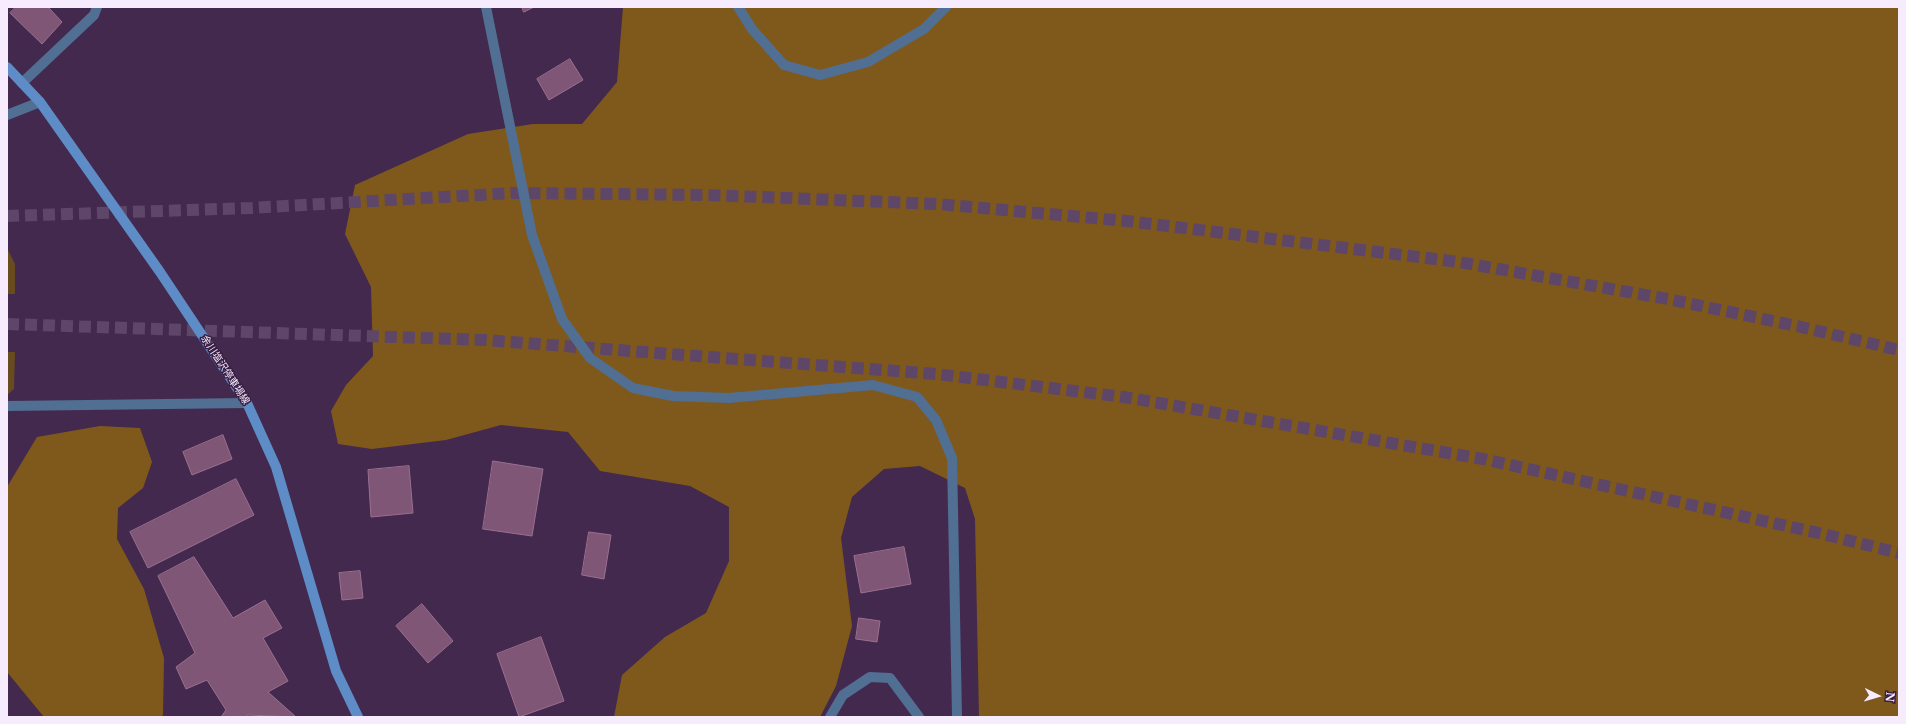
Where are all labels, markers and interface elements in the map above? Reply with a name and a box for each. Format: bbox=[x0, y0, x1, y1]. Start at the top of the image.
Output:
street label: 余川塩沢停車場線 bbox=[198, 333, 252, 407]
north arrow bbox=[1858, 676, 1898, 716]
text: N bbox=[1883, 691, 1897, 703]

